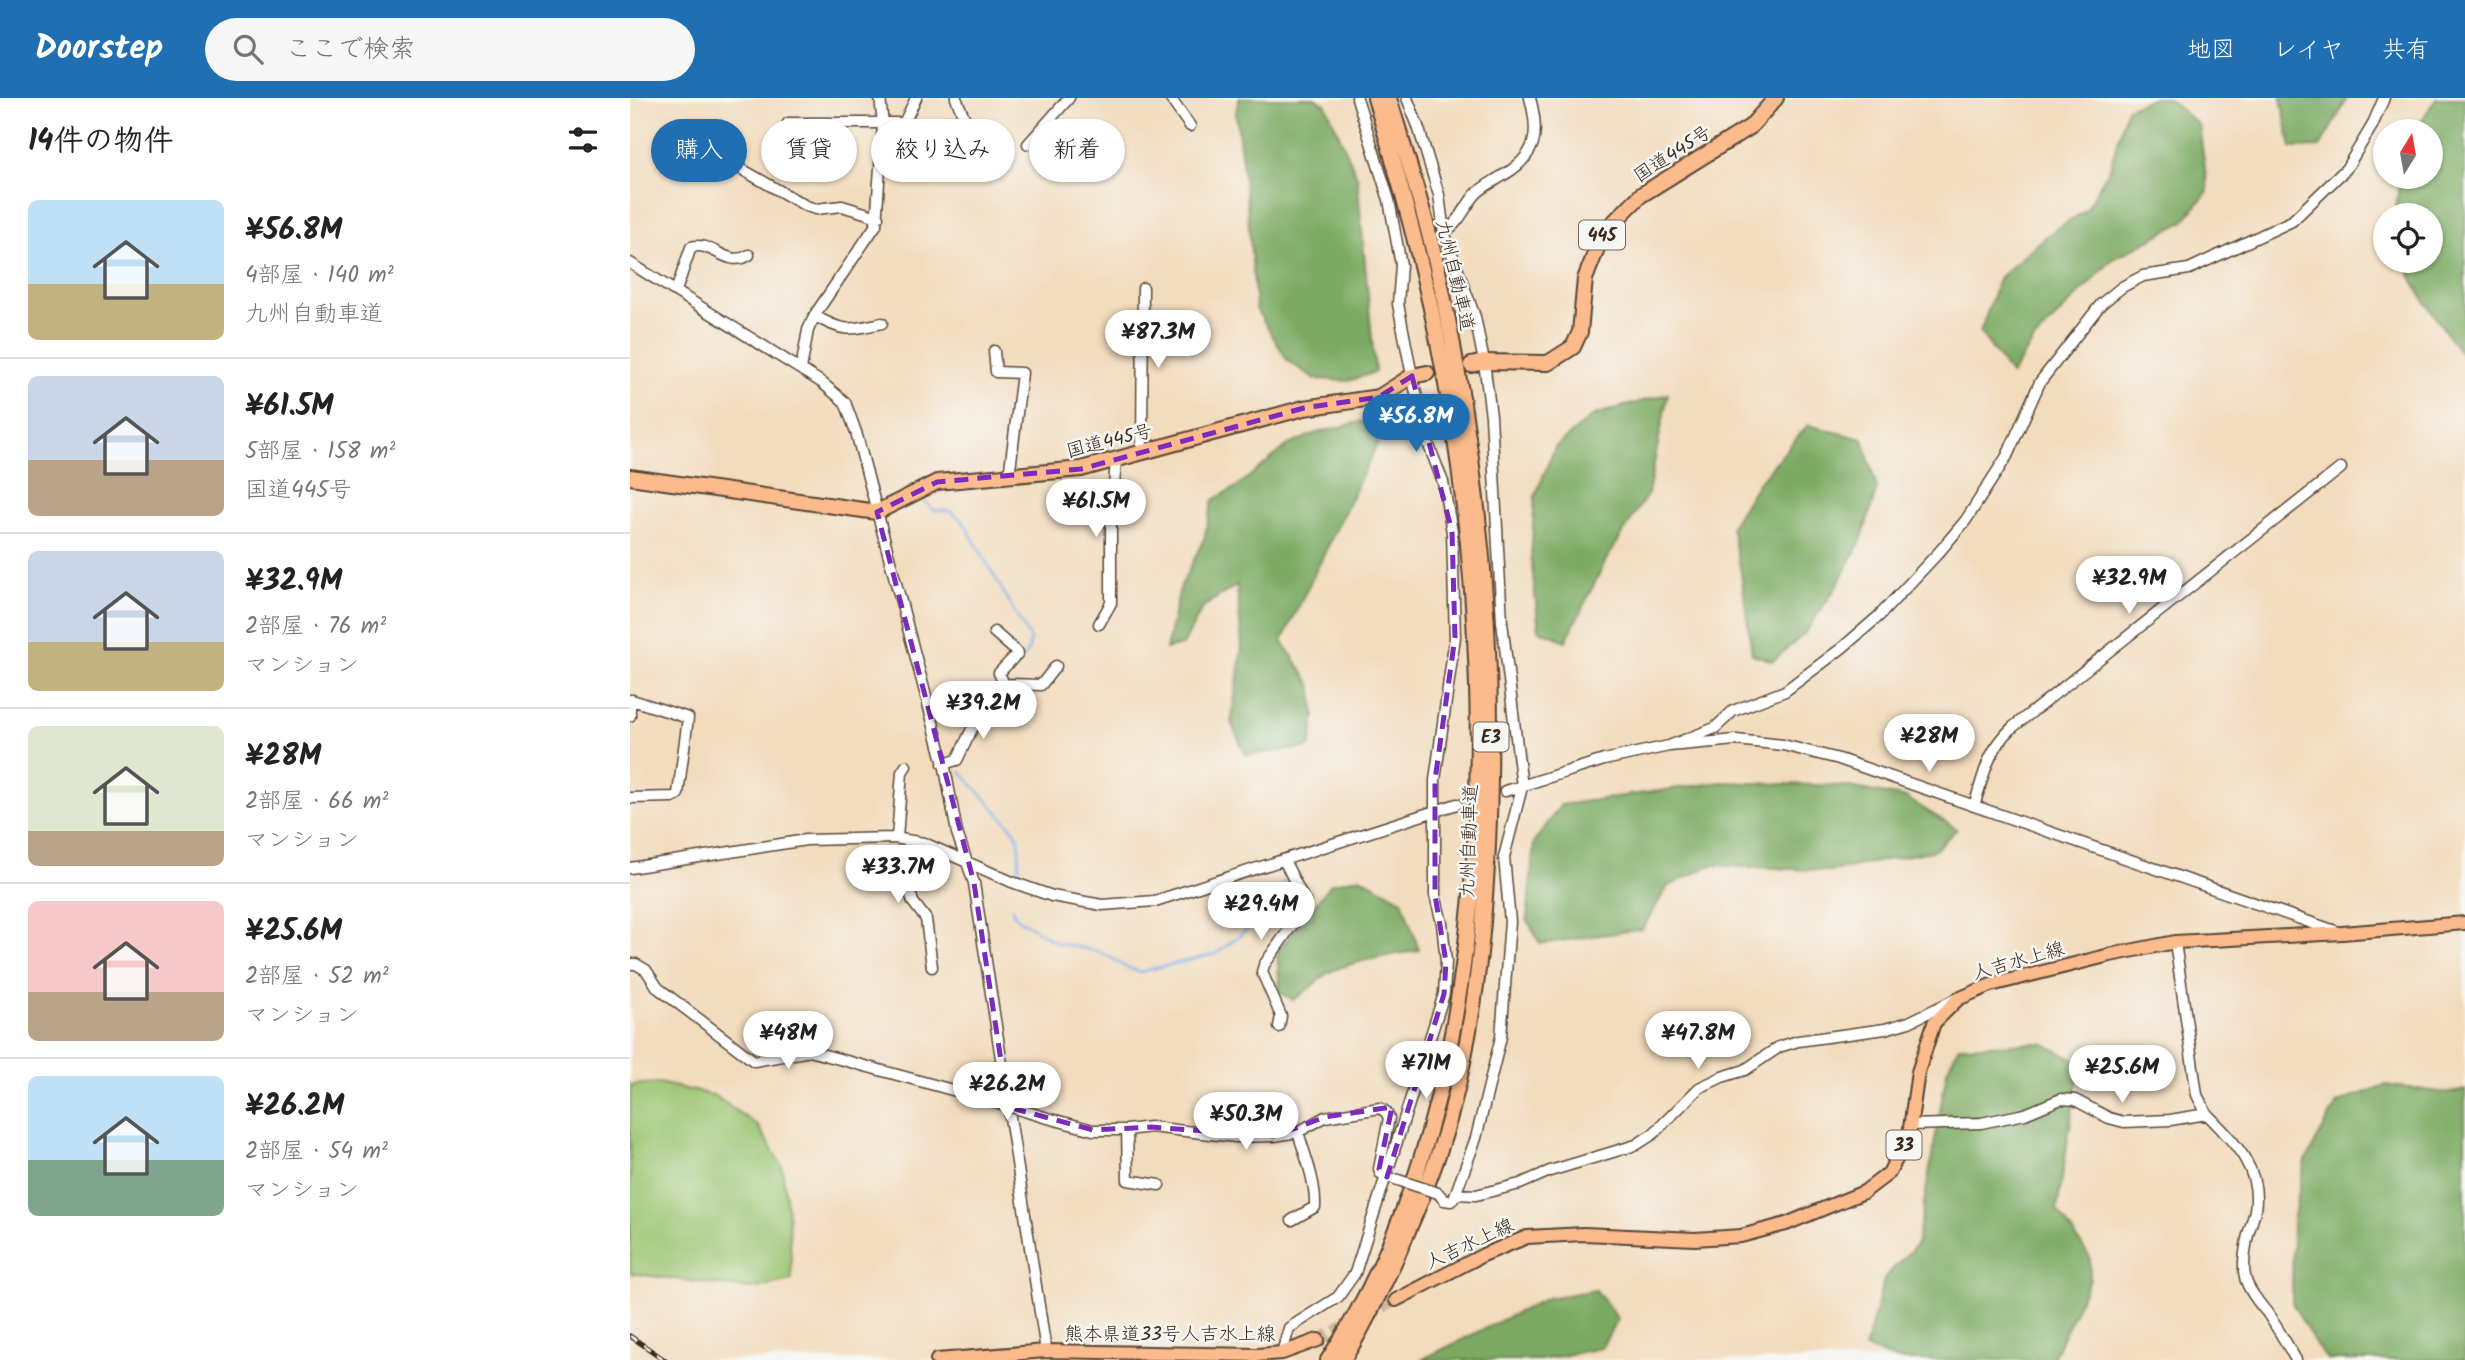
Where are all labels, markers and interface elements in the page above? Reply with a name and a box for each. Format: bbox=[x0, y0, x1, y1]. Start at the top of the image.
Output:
search box bbox=[205, 18, 695, 81]
text: Doorstep bbox=[35, 23, 163, 76]
text: ここで検索 bbox=[285, 29, 415, 71]
icon: search bbox=[229, 30, 267, 68]
text: 地図 bbox=[2187, 31, 2235, 70]
text: レイヤ bbox=[2273, 31, 2344, 70]
text: 共有 bbox=[2382, 31, 2430, 70]
text: 14件の物件 bbox=[28, 118, 173, 166]
street label: 国道445号 bbox=[1628, 118, 1718, 191]
chip: 購入 bbox=[651, 119, 747, 182]
chip: 賃貸 bbox=[761, 119, 857, 182]
chip: 絞り込み bbox=[871, 119, 1015, 182]
chip: 新着 bbox=[1029, 119, 1125, 182]
north arrow bbox=[2373, 119, 2443, 189]
map controls bbox=[2373, 119, 2443, 273]
icon: filters bbox=[564, 121, 602, 159]
button: locate bbox=[2373, 203, 2443, 273]
text: ¥56.8M bbox=[245, 207, 342, 255]
street label: 九州自動車道 bbox=[1427, 217, 1481, 334]
road number: 445 bbox=[1579, 220, 1625, 250]
icon: home bbox=[84, 228, 168, 312]
text: 4部屋 · 140 m² bbox=[245, 258, 394, 294]
text: 九州自動車道 bbox=[245, 297, 383, 333]
pin: ¥87.3M bbox=[1101, 310, 1215, 370]
text: ¥87.3M bbox=[1121, 315, 1195, 351]
text: ¥61.5M bbox=[245, 383, 334, 431]
pin: ¥56.8M bbox=[1359, 394, 1473, 454]
text: ¥56.8M bbox=[1379, 399, 1453, 435]
icon: home bbox=[84, 404, 168, 488]
street label: 国道445号 bbox=[1063, 417, 1156, 467]
text: 5部屋 · 158 m² bbox=[245, 434, 395, 470]
text: 国道445号 bbox=[245, 473, 352, 509]
pin: ¥61.5M bbox=[1039, 480, 1153, 539]
text: ¥61.5M bbox=[1062, 484, 1130, 520]
pin: ¥32.9M bbox=[2072, 556, 2186, 616]
text: ¥32.9M bbox=[245, 558, 342, 606]
text: ¥32.9M bbox=[2092, 561, 2166, 597]
icon: home bbox=[84, 579, 168, 663]
text: 2部屋 · 76 m² bbox=[245, 609, 386, 645]
text: マンション bbox=[245, 648, 359, 684]
pin: ¥39.2M bbox=[926, 682, 1040, 741]
text: ¥39.2M bbox=[946, 686, 1020, 722]
pin: ¥28M bbox=[1888, 714, 1970, 774]
text: ¥28M bbox=[1900, 719, 1958, 755]
road number: E3 bbox=[1474, 722, 1508, 752]
text: ¥28M bbox=[245, 733, 321, 781]
icon: home bbox=[84, 754, 168, 838]
text: 2部屋 · 66 m² bbox=[245, 784, 388, 820]
street label: 九州自動車道 bbox=[1453, 784, 1487, 899]
text: マンション bbox=[245, 823, 359, 859]
pin: ¥33.7M bbox=[841, 846, 955, 905]
text: ¥33.7M bbox=[861, 850, 935, 886]
pin: ¥29.4M bbox=[1204, 882, 1318, 942]
text: ¥29.4M bbox=[1224, 887, 1298, 923]
text: ¥25.6M bbox=[245, 908, 342, 956]
icon: home bbox=[84, 929, 168, 1013]
street label: 人吉水上線 bbox=[1969, 934, 2068, 989]
text: 2部屋 · 52 m² bbox=[245, 959, 389, 995]
text: マンション bbox=[245, 998, 359, 1034]
pin: ¥48M bbox=[747, 1012, 829, 1071]
pin: ¥47.8M bbox=[1641, 1012, 1755, 1071]
text: ¥48M bbox=[759, 1016, 817, 1052]
text: ¥47.8M bbox=[1661, 1016, 1735, 1052]
pin: ¥71M bbox=[1385, 1042, 1467, 1101]
text: ¥71M bbox=[1401, 1046, 1451, 1082]
pin: ¥25.6M bbox=[2065, 1046, 2179, 1105]
text: ¥25.6M bbox=[2085, 1050, 2159, 1086]
pin: ¥26.2M bbox=[950, 1062, 1064, 1122]
text: ¥26.2M bbox=[969, 1067, 1045, 1103]
text: ¥26.2M bbox=[245, 1083, 344, 1131]
pin: ¥50.3M bbox=[1189, 1093, 1303, 1152]
text: ¥50.3M bbox=[1209, 1097, 1283, 1133]
icon: home bbox=[84, 1104, 168, 1188]
road number: 33 bbox=[1886, 1130, 1922, 1160]
text: 2部屋 · 54 m² bbox=[245, 1134, 388, 1170]
text: マンション bbox=[245, 1173, 359, 1209]
street label: 人吉水上線 bbox=[1420, 1211, 1519, 1278]
street label: 熊本県道33号人吉水上線 bbox=[1064, 1320, 1276, 1350]

